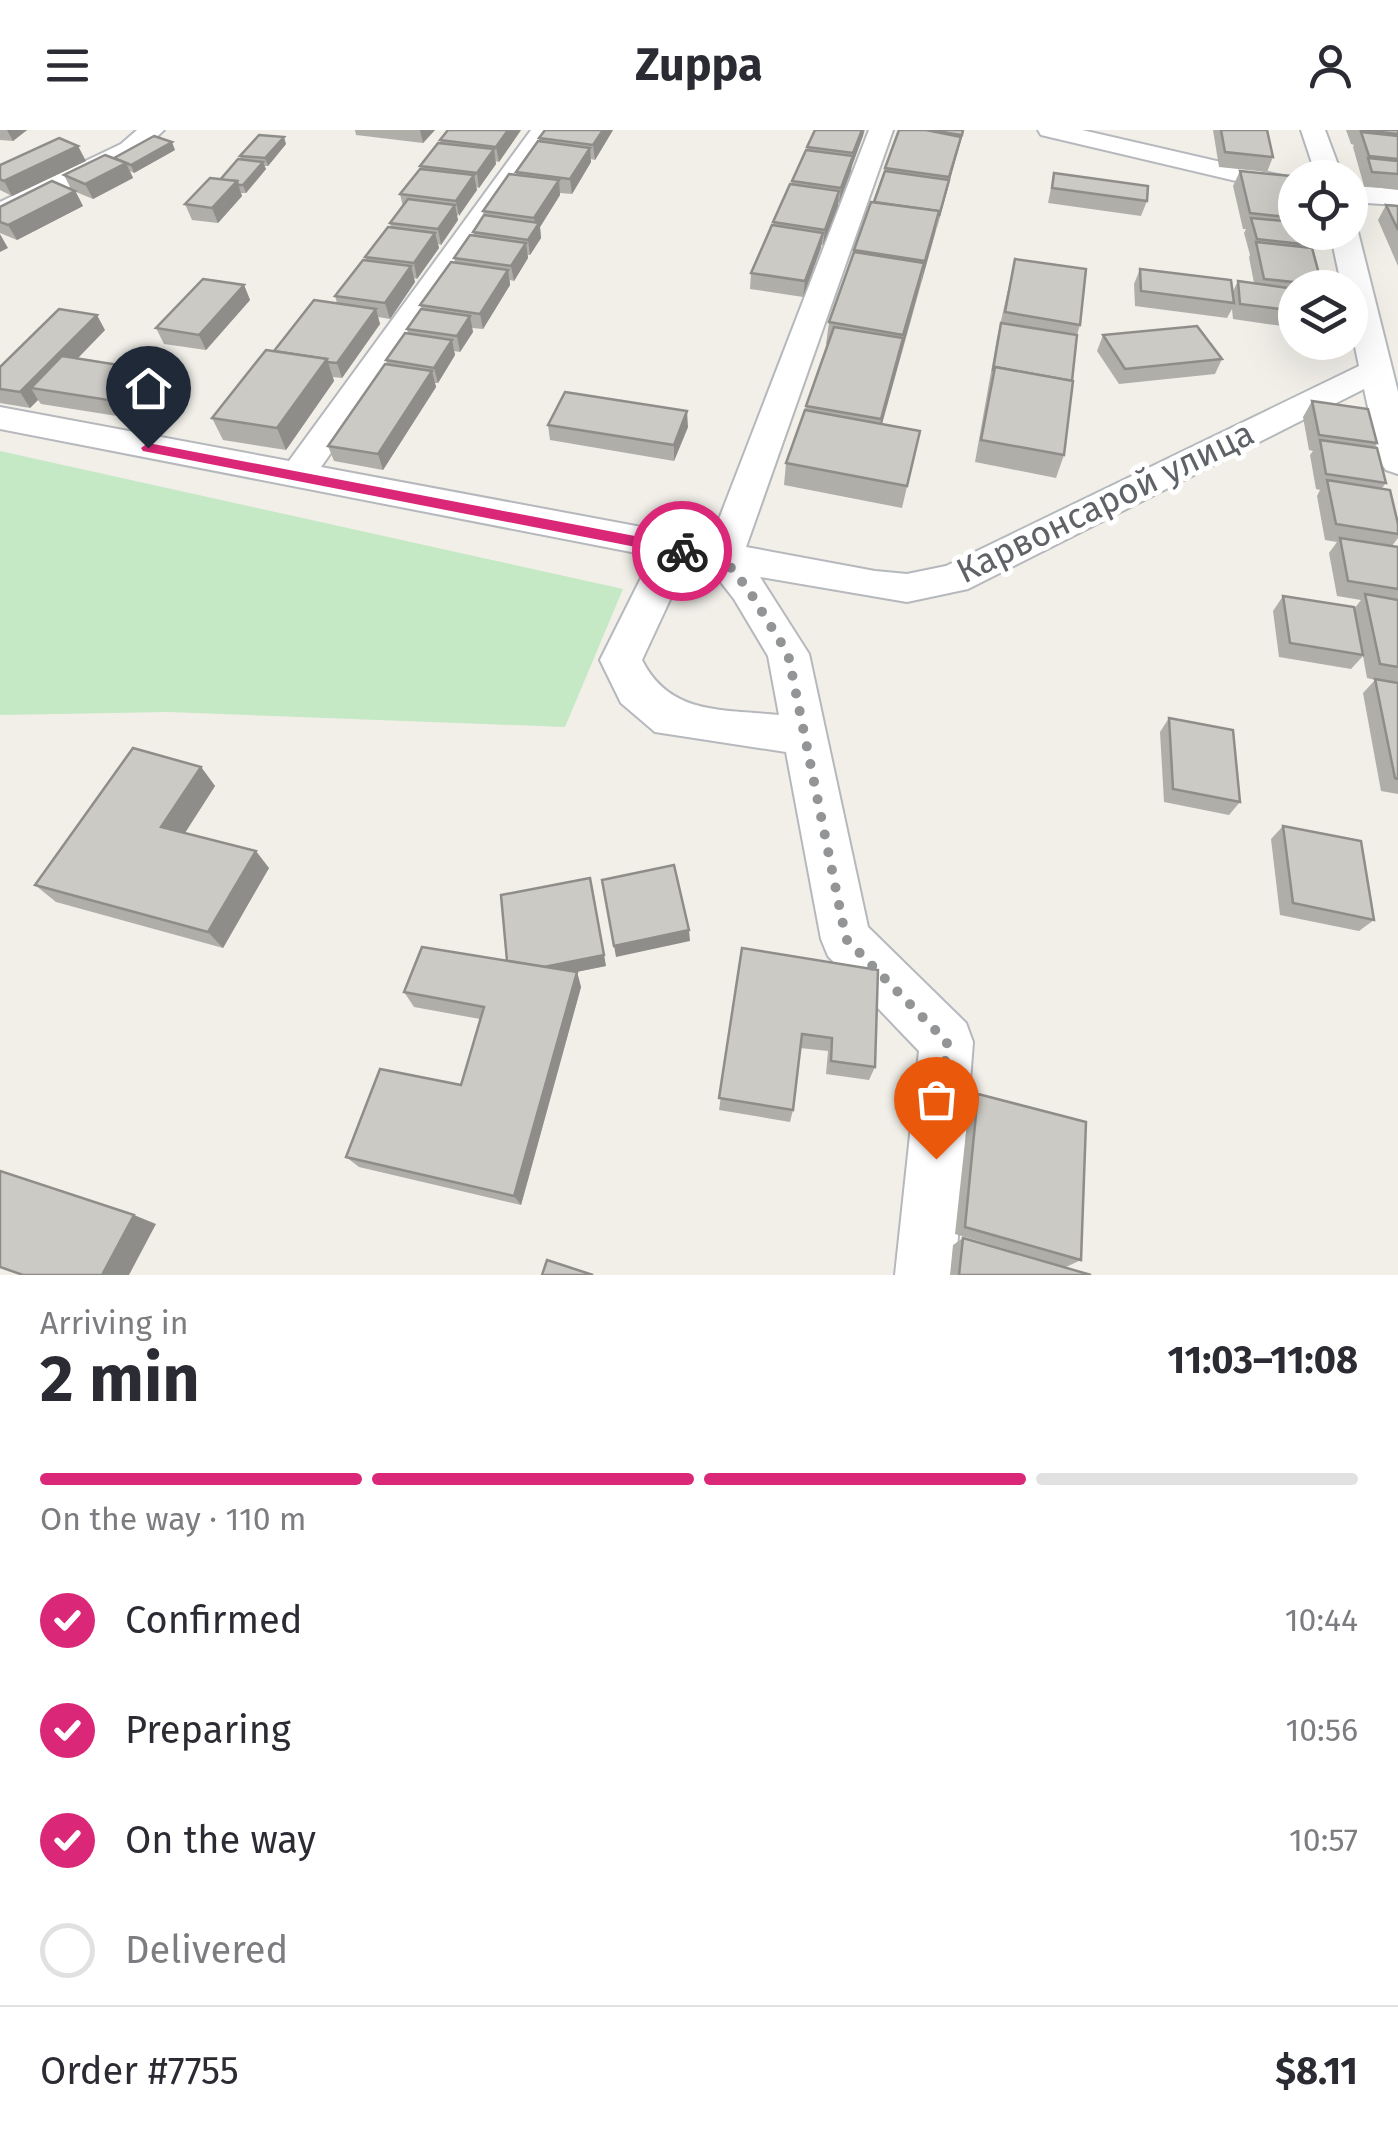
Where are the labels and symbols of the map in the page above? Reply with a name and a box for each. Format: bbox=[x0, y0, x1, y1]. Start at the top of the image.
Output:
pin bbox=[106, 346, 191, 449]
street label: Карвонсарой улица bbox=[950, 412, 1260, 592]
courier bbox=[632, 501, 732, 601]
pin bbox=[894, 1057, 979, 1160]

